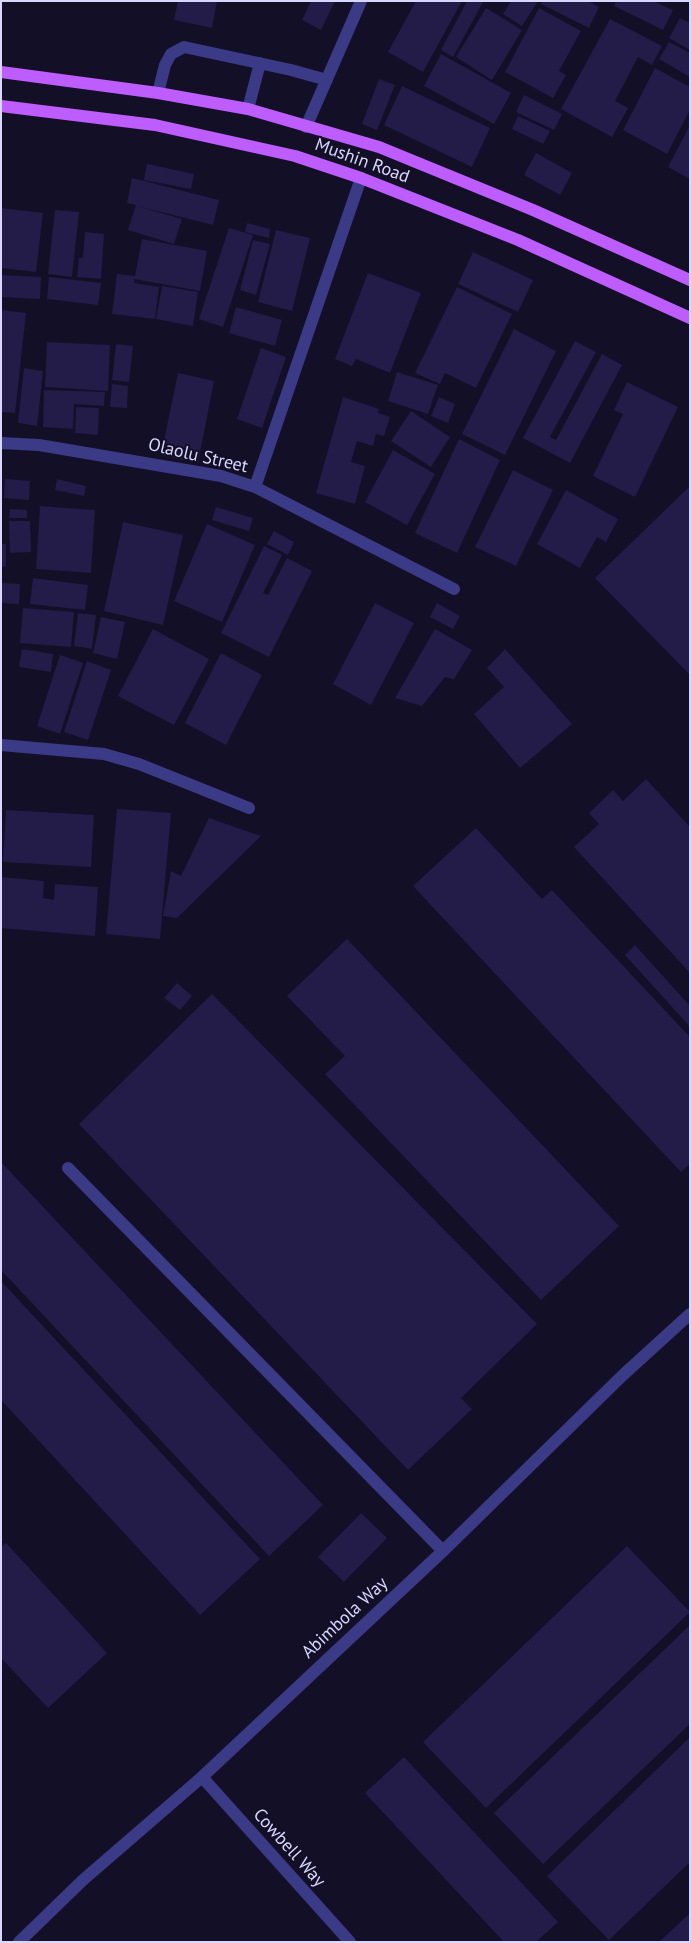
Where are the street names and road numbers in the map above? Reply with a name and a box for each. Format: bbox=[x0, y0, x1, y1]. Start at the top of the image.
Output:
street label: Mushin Road bbox=[312, 134, 412, 188]
street label: Olaolu Street bbox=[146, 434, 250, 478]
street label: Abimbola Way bbox=[298, 1573, 392, 1663]
street label: Cowbell Way bbox=[248, 1804, 330, 1892]

